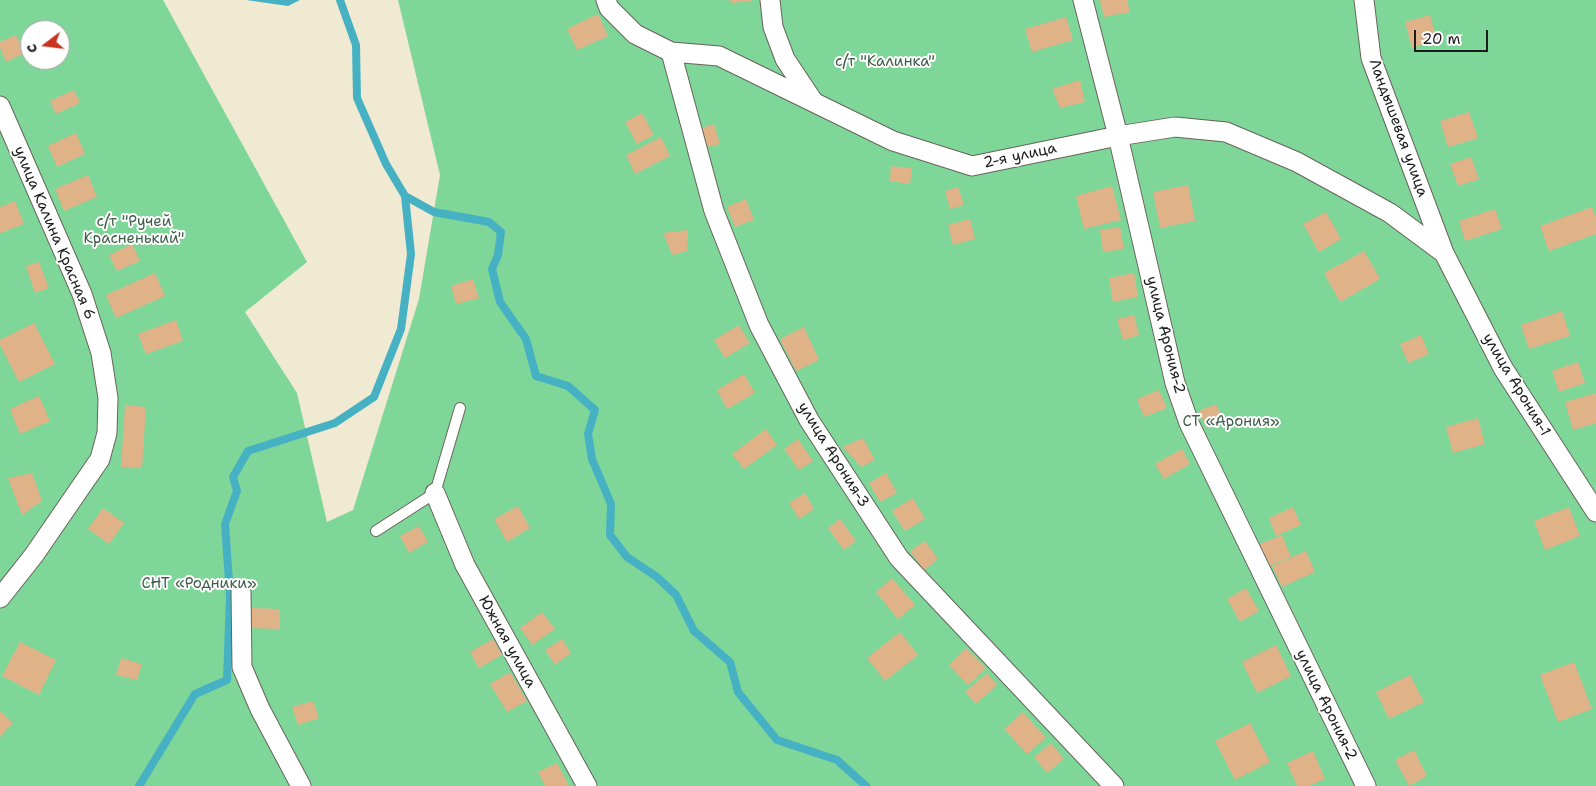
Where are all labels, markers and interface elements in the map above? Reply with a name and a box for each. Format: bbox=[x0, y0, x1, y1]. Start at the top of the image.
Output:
north arrow bbox=[20, 20, 70, 70]
scale bar bbox=[1416, 20, 1490, 52]
text: 20 m bbox=[1422, 29, 1461, 49]
text: С bbox=[22, 42, 41, 55]
park label: с/т "Калинка" bbox=[835, 53, 935, 71]
street label: Ландышевая улица bbox=[1365, 56, 1431, 200]
street label: 2-я улица bbox=[982, 139, 1058, 173]
street label: улица Калина Красная 6 bbox=[9, 144, 99, 322]
park label: с/т "Ручей Красненький" bbox=[84, 213, 184, 248]
street label: улица Арония-2 bbox=[1142, 274, 1188, 396]
street label: улица Арония-1 bbox=[1478, 330, 1554, 440]
street label: улица Арония-3 bbox=[793, 399, 873, 511]
park label: СТ «Арония» bbox=[1182, 413, 1280, 431]
park label: СНТ «Родники» bbox=[142, 575, 256, 593]
street label: Южная улица bbox=[474, 593, 540, 691]
street label: улица Арония-2 bbox=[1292, 647, 1360, 763]

